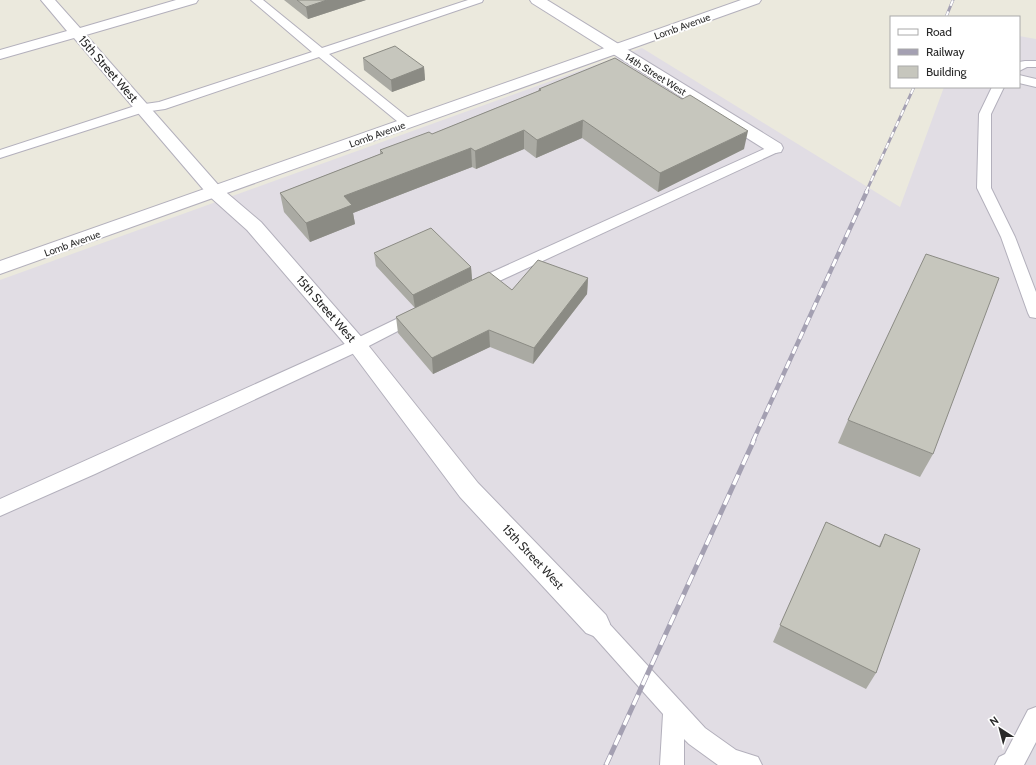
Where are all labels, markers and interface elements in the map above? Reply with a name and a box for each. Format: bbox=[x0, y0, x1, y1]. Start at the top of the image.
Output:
street label: Lomb Avenue bbox=[652, 10, 712, 43]
legend bbox=[890, 16, 1020, 88]
text: Road bbox=[926, 24, 952, 39]
street label: 15th Street West bbox=[75, 32, 141, 105]
text: Railway bbox=[926, 44, 964, 59]
street label: 14th Street West bbox=[623, 50, 689, 99]
text: Building bbox=[926, 64, 968, 79]
street label: Lomb Avenue bbox=[347, 118, 407, 151]
street label: Lomb Avenue bbox=[42, 227, 102, 260]
street label: 15th Street West bbox=[293, 272, 359, 345]
street label: 15th Street West bbox=[499, 521, 567, 592]
north arrow bbox=[980, 709, 1020, 749]
text: N bbox=[987, 713, 1001, 729]

